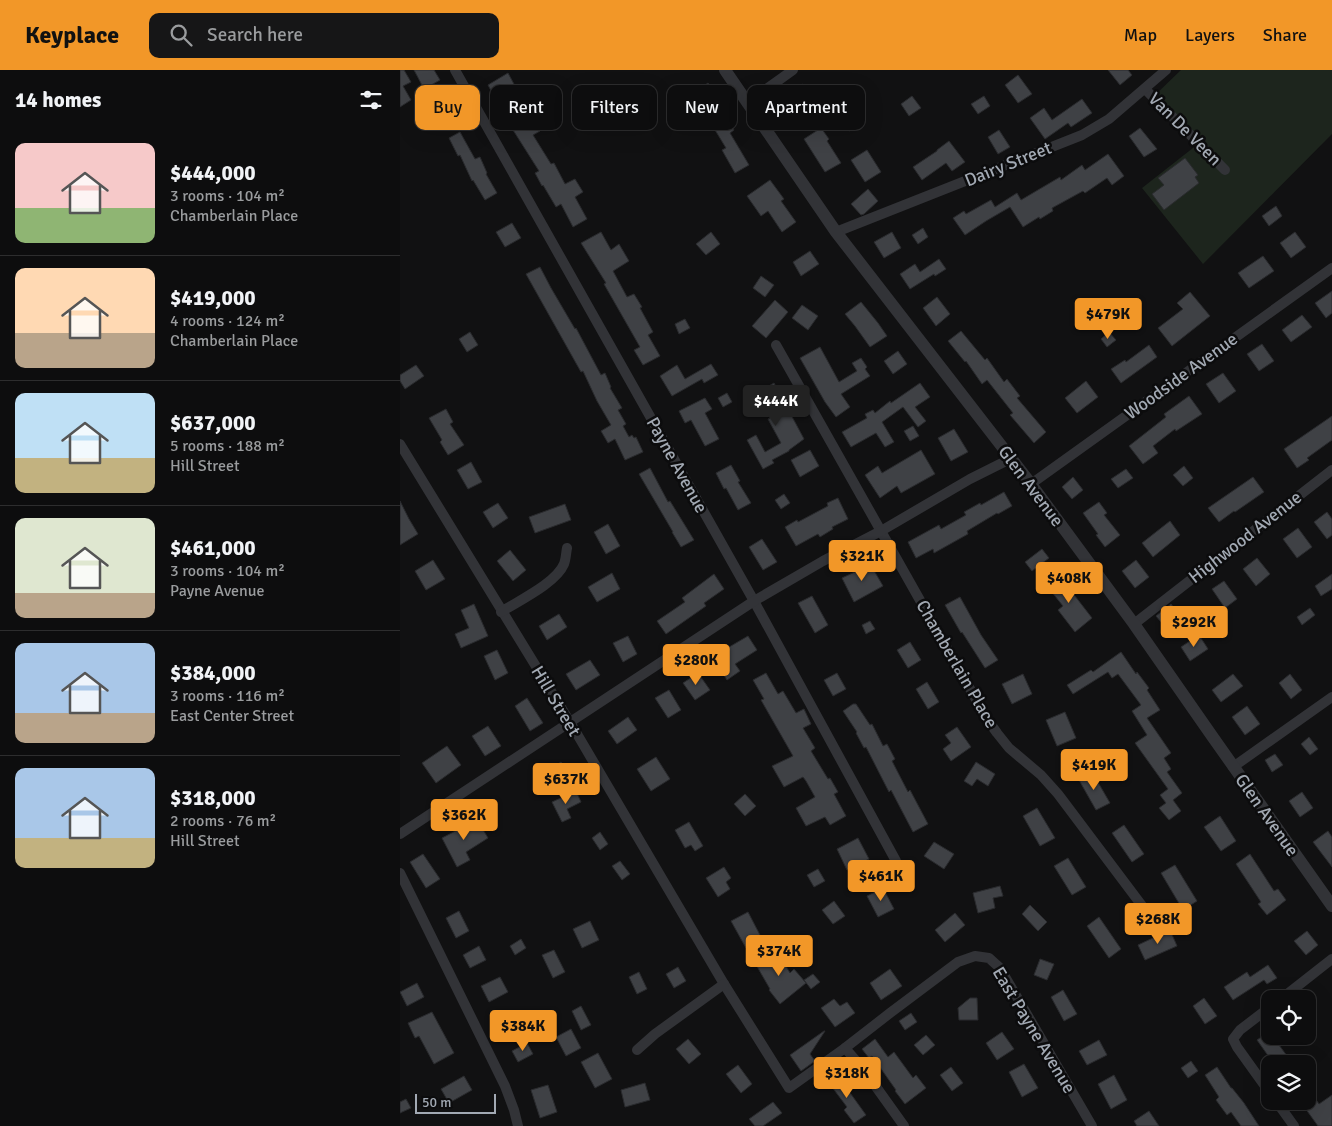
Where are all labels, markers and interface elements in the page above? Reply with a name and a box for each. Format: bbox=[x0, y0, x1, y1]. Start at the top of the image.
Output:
search box bbox=[149, 13, 499, 58]
text: Keyplace bbox=[25, 20, 119, 50]
icon: search bbox=[167, 21, 195, 49]
text: Search here bbox=[207, 23, 303, 47]
text: Map bbox=[1124, 24, 1157, 46]
text: Layers bbox=[1185, 24, 1235, 46]
text: Share bbox=[1263, 24, 1307, 46]
chip: Buy bbox=[415, 85, 480, 130]
chip: Rent bbox=[490, 85, 562, 130]
chip: Filters bbox=[572, 85, 657, 130]
chip: New bbox=[667, 85, 737, 130]
chip: Apartment bbox=[747, 85, 865, 130]
icon: filters bbox=[357, 86, 385, 114]
text: 14 homes bbox=[15, 87, 101, 113]
street label: Van De Veen bbox=[1144, 88, 1226, 170]
street label: Dairy Street bbox=[961, 137, 1055, 191]
text: $444,000 bbox=[170, 160, 256, 186]
icon: home bbox=[55, 163, 115, 223]
text: 3 rooms · 104 m² bbox=[170, 186, 285, 206]
text: Chamberlain Place bbox=[170, 206, 298, 226]
text: $419,000 bbox=[170, 285, 256, 311]
icon: home bbox=[55, 288, 115, 348]
pin: $479K bbox=[1073, 298, 1143, 340]
text: $479K bbox=[1086, 304, 1130, 324]
text: 4 rooms · 124 m² bbox=[170, 311, 285, 331]
street label: Woodside Avenue bbox=[1120, 328, 1242, 424]
text: Chamberlain Place bbox=[170, 331, 298, 351]
pin: $444K bbox=[741, 384, 811, 427]
text: $444K bbox=[754, 391, 798, 411]
text: $637,000 bbox=[170, 410, 256, 436]
icon: home bbox=[55, 413, 115, 473]
street label: Payne Avenue bbox=[642, 413, 712, 517]
text: 5 rooms · 188 m² bbox=[170, 436, 285, 456]
street label: Glen Avenue bbox=[993, 441, 1069, 531]
text: Hill Street bbox=[170, 456, 240, 476]
street label: Highwood Avenue bbox=[1184, 486, 1306, 588]
text: $461,000 bbox=[170, 535, 256, 561]
icon: home bbox=[55, 538, 115, 598]
pin: $321K bbox=[827, 540, 897, 582]
text: $321K bbox=[840, 546, 884, 566]
text: 3 rooms · 104 m² bbox=[170, 561, 285, 581]
pin: $408K bbox=[1034, 562, 1104, 604]
text: $408K bbox=[1047, 568, 1091, 588]
text: Payne Avenue bbox=[170, 581, 264, 601]
street label: Chamberlain Place bbox=[911, 596, 1003, 732]
pin: $292K bbox=[1159, 606, 1229, 648]
text: $292K bbox=[1172, 612, 1216, 632]
pin: $280K bbox=[661, 644, 731, 686]
text: $280K bbox=[674, 650, 718, 670]
text: $384,000 bbox=[170, 660, 256, 686]
street label: Hill Street bbox=[526, 662, 586, 740]
icon: home bbox=[55, 663, 115, 723]
text: 3 rooms · 116 m² bbox=[170, 686, 285, 706]
text: East Center Street bbox=[170, 706, 294, 726]
pin: $419K bbox=[1059, 748, 1129, 791]
text: $419K bbox=[1072, 755, 1116, 775]
pin: $637K bbox=[531, 762, 601, 805]
text: $637K bbox=[544, 769, 588, 789]
street label: Glen Avenue bbox=[1231, 769, 1303, 861]
text: $318,000 bbox=[170, 785, 256, 811]
icon: home bbox=[55, 788, 115, 848]
pin: $362K bbox=[429, 798, 499, 841]
text: $362K bbox=[442, 805, 486, 825]
text: 2 rooms · 76 m² bbox=[170, 811, 276, 831]
text: Hill Street bbox=[170, 831, 240, 851]
pin: $461K bbox=[846, 860, 916, 902]
text: $461K bbox=[859, 866, 903, 886]
pin: $268K bbox=[1123, 902, 1193, 945]
text: $268K bbox=[1136, 909, 1180, 929]
pin: $374K bbox=[744, 934, 814, 977]
text: $374K bbox=[757, 941, 801, 961]
street label: East Payne Avenue bbox=[988, 963, 1080, 1097]
map controls bbox=[1261, 990, 1316, 1110]
button: locate bbox=[1261, 990, 1316, 1045]
pin: $384K bbox=[488, 1010, 558, 1052]
text: $384K bbox=[501, 1016, 545, 1036]
button: layers bbox=[1261, 1055, 1316, 1110]
pin: $318K bbox=[812, 1056, 882, 1099]
text: $318K bbox=[825, 1063, 869, 1083]
scale bar bbox=[415, 1091, 496, 1114]
text: 50 m bbox=[422, 1094, 451, 1111]

